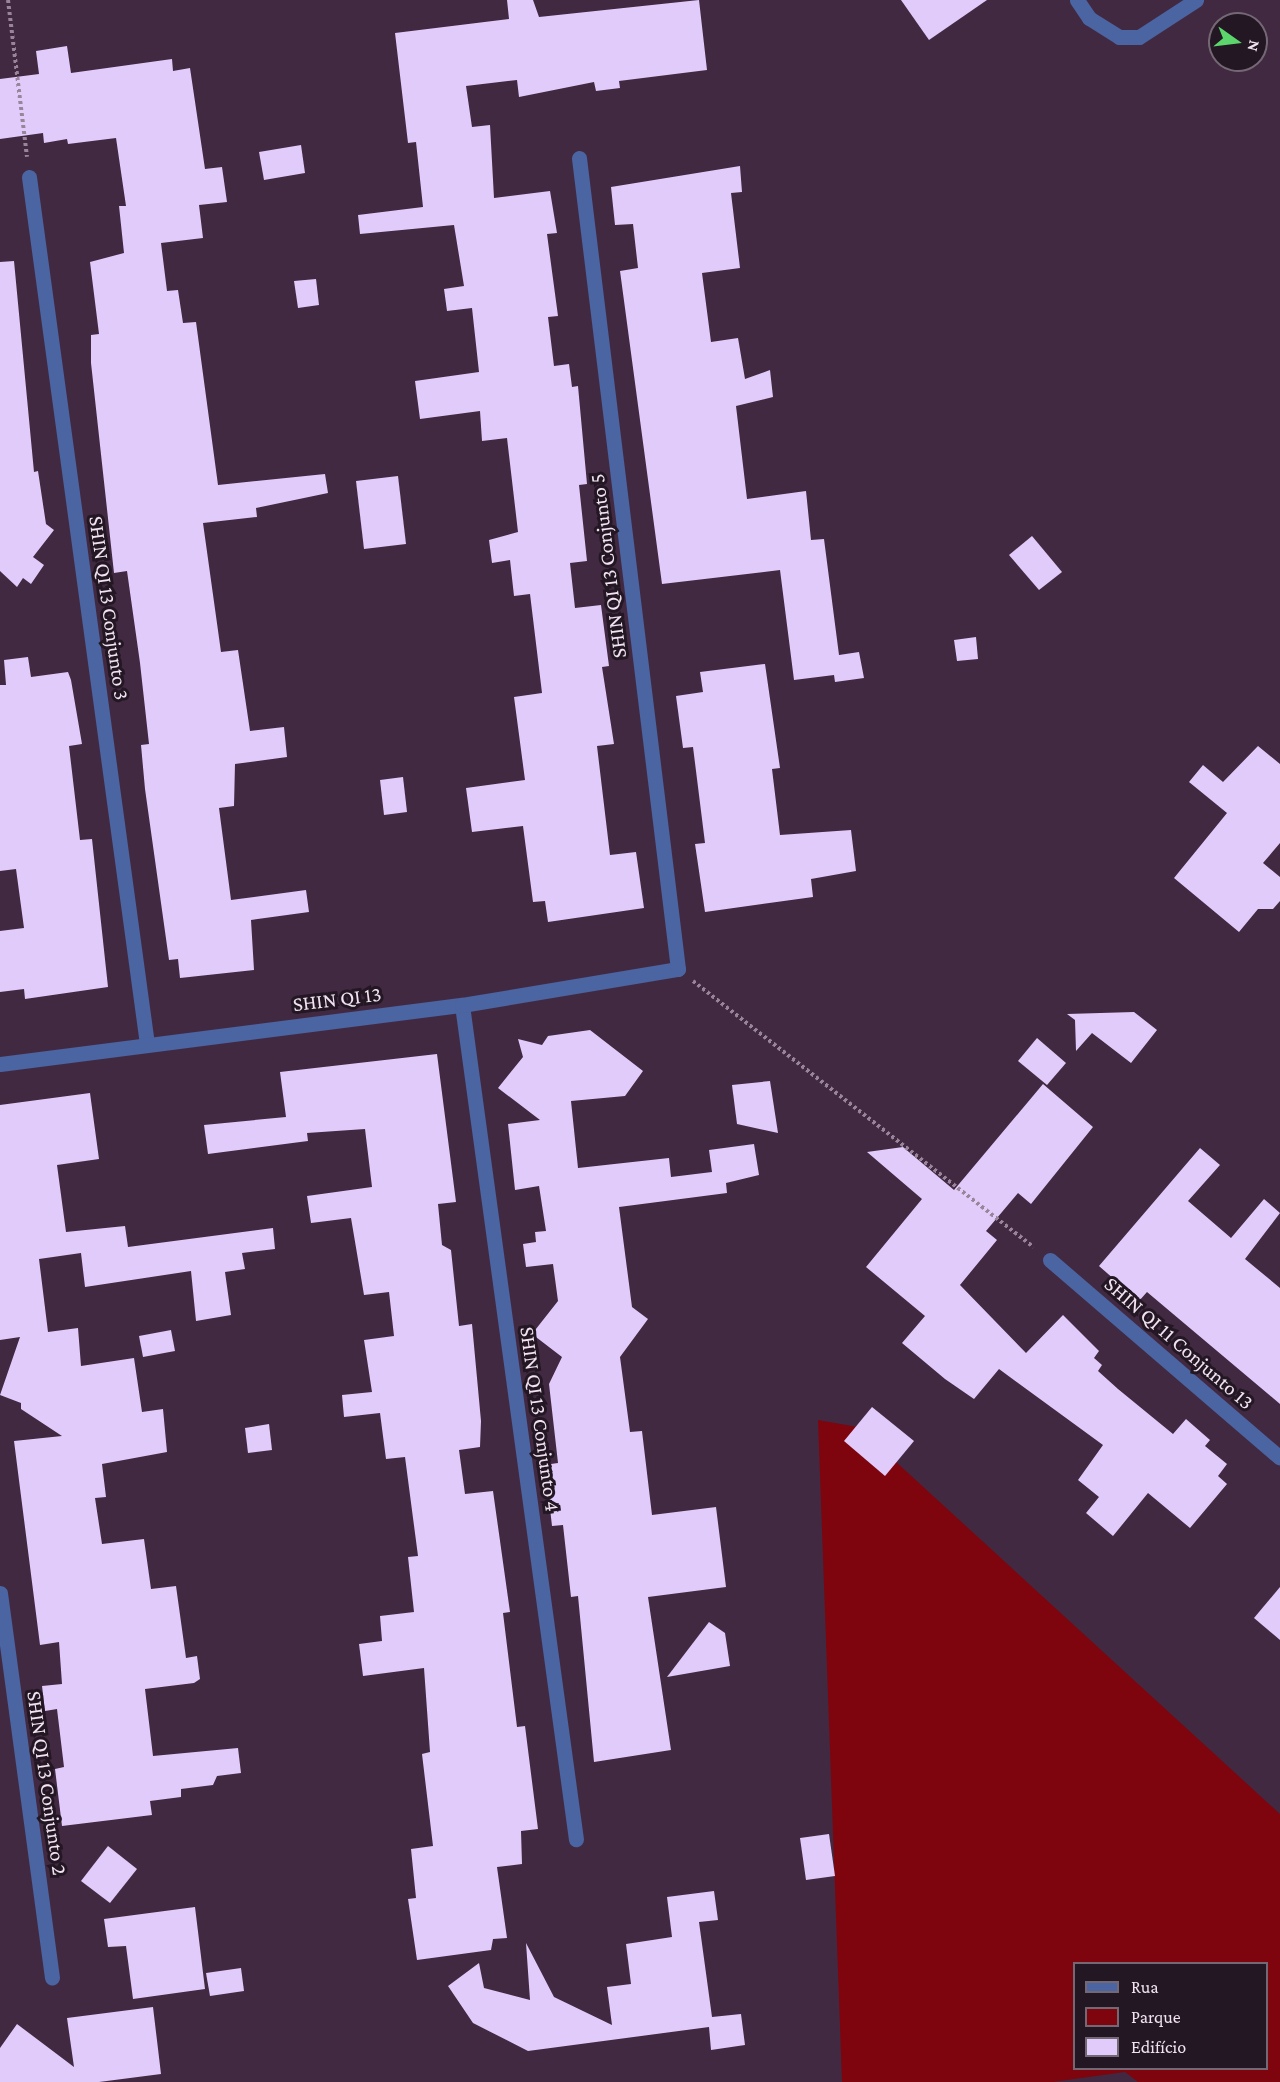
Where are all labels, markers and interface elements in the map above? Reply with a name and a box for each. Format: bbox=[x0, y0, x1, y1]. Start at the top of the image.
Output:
north arrow bbox=[1208, 12, 1268, 72]
text: N bbox=[1244, 39, 1264, 53]
street label: SHIN QI 13 Conjunto 5 bbox=[584, 472, 632, 660]
street label: SHIN QI 13 Conjunto 3 bbox=[84, 514, 134, 702]
street label: SHIN QI 13 bbox=[291, 981, 383, 1017]
street label: SHIN QI 11 Conjunto 13 bbox=[1099, 1271, 1259, 1415]
street label: SHIN QI 13 Conjunto 4 bbox=[515, 1325, 565, 1513]
street label: SHIN QI 13 Conjunto 2 bbox=[22, 1689, 72, 1877]
legend bbox=[1073, 1962, 1268, 2070]
text: Rua bbox=[1131, 1977, 1159, 1997]
text: Parque bbox=[1131, 2007, 1181, 2027]
text: Edifício bbox=[1131, 2037, 1186, 2057]

